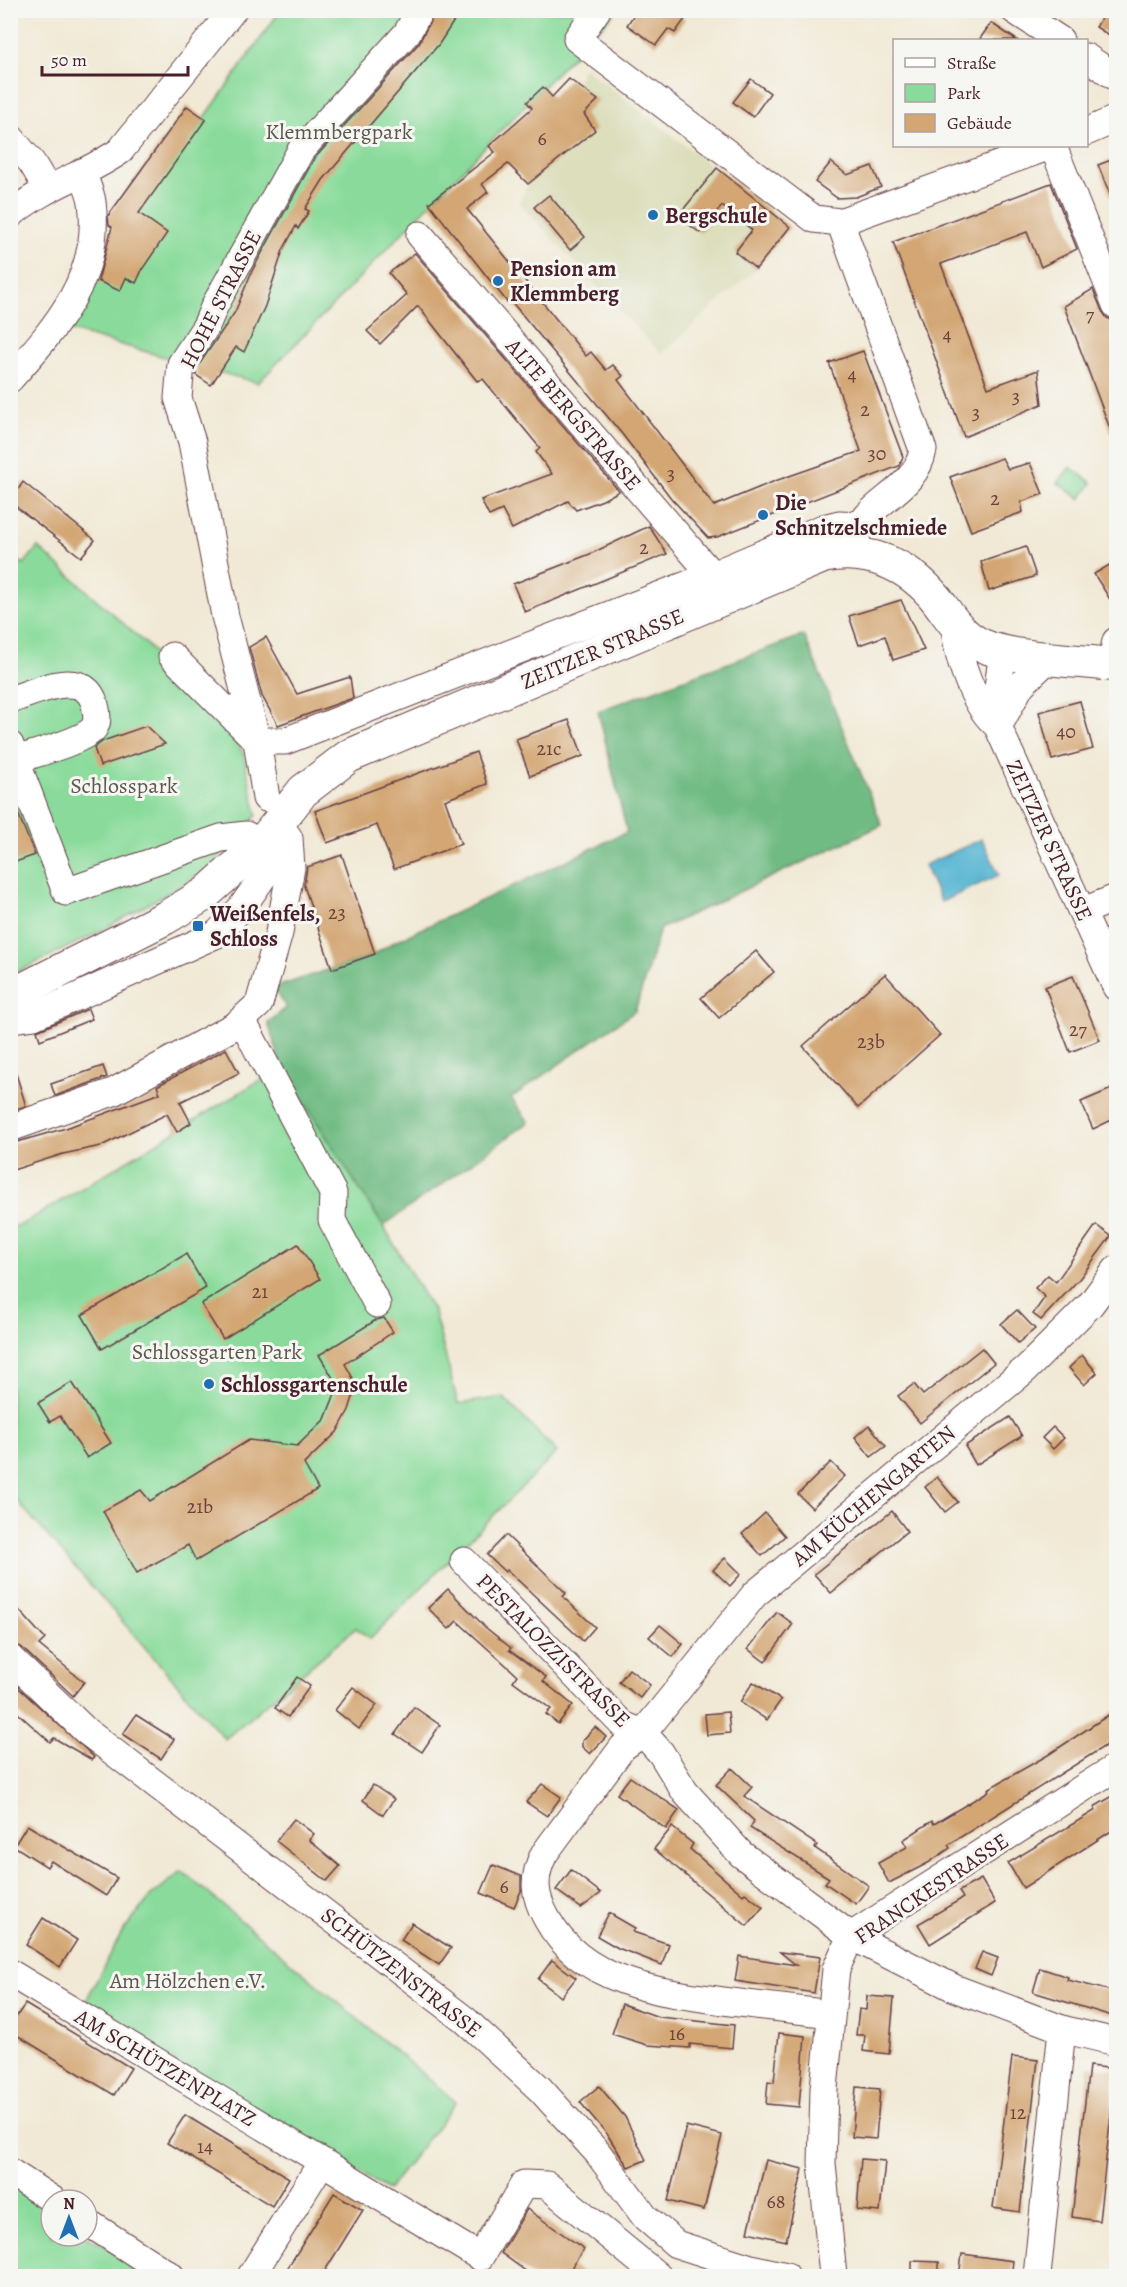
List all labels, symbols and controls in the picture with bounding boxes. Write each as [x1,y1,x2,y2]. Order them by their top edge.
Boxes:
scale bar [42,39,188,77]
legend [893,39,1088,147]
text: 50 m [51,48,87,72]
text: Straße [947,51,996,75]
text: Park [947,81,981,105]
text: Gebäude [947,111,1012,135]
park label: Klemmbergpark [265,117,413,147]
house number: 6 [537,125,547,152]
place label: Bergschule [665,201,767,231]
marker: Bergschule [646,208,660,222]
street label: HOHE STRASSE [173,225,269,374]
place label: Pension am Klemmberg [510,254,620,309]
marker: Pension am Klemmberg [491,274,505,288]
house number: 7 [1086,301,1095,328]
house number: 4 [942,321,952,348]
street label: ALTE BERGSTRASSE [498,331,648,497]
house number: 4 [847,361,857,388]
house number: 3 [1012,383,1020,410]
house number: 2 [860,396,870,423]
house number: 3 [972,399,980,426]
house number: 30 [868,440,886,467]
house number: 3 [667,460,675,487]
house number: 2 [990,485,1000,512]
place label: Die Schnitzelschmiede [775,488,947,543]
marker: Die Schnitzelschmiede [756,508,770,522]
house number: 2 [639,534,649,561]
street label: ZEITZER STRASSE [516,601,689,697]
house number: 40 [1056,718,1076,745]
house number: 21c [537,735,561,762]
street label: ZEITZER STRASSE [999,755,1100,926]
park label: Schlosspark [70,771,178,801]
place label: Weißenfels, Schloss [209,899,320,954]
house number: 23 [328,899,346,926]
marker: Weißenfels, Schloss [191,919,205,933]
house number: 27 [1069,1016,1088,1043]
house number: 23b [857,1028,885,1055]
house number: 21 [252,1278,268,1305]
park label: Schlossgarten Park [132,1337,302,1367]
place label: Schlossgartenschule [221,1370,408,1400]
marker: Schlossgartenschule [202,1377,216,1391]
street label: AM KÜCHENGARTEN [784,1418,962,1574]
house number: 21b [187,1493,213,1520]
street label: PESTALOZZISTRASSE [470,1567,637,1734]
street label: FRANCKESTRASSE [848,1826,1015,1952]
house number: 6 [499,1873,509,1900]
street label: SCHÜTZENSTRASSE [315,1900,488,2045]
park label: Am Hölzchen e.V. [109,1966,266,1996]
street label: AM SCHÜTZENPLATZ [68,2001,262,2134]
house number: 16 [669,2020,685,2047]
house number: 12 [1010,2099,1027,2126]
house number: 14 [197,2133,213,2160]
north arrow [39,2188,99,2248]
house number: 68 [767,2188,785,2215]
text: N [63,2193,75,2215]

